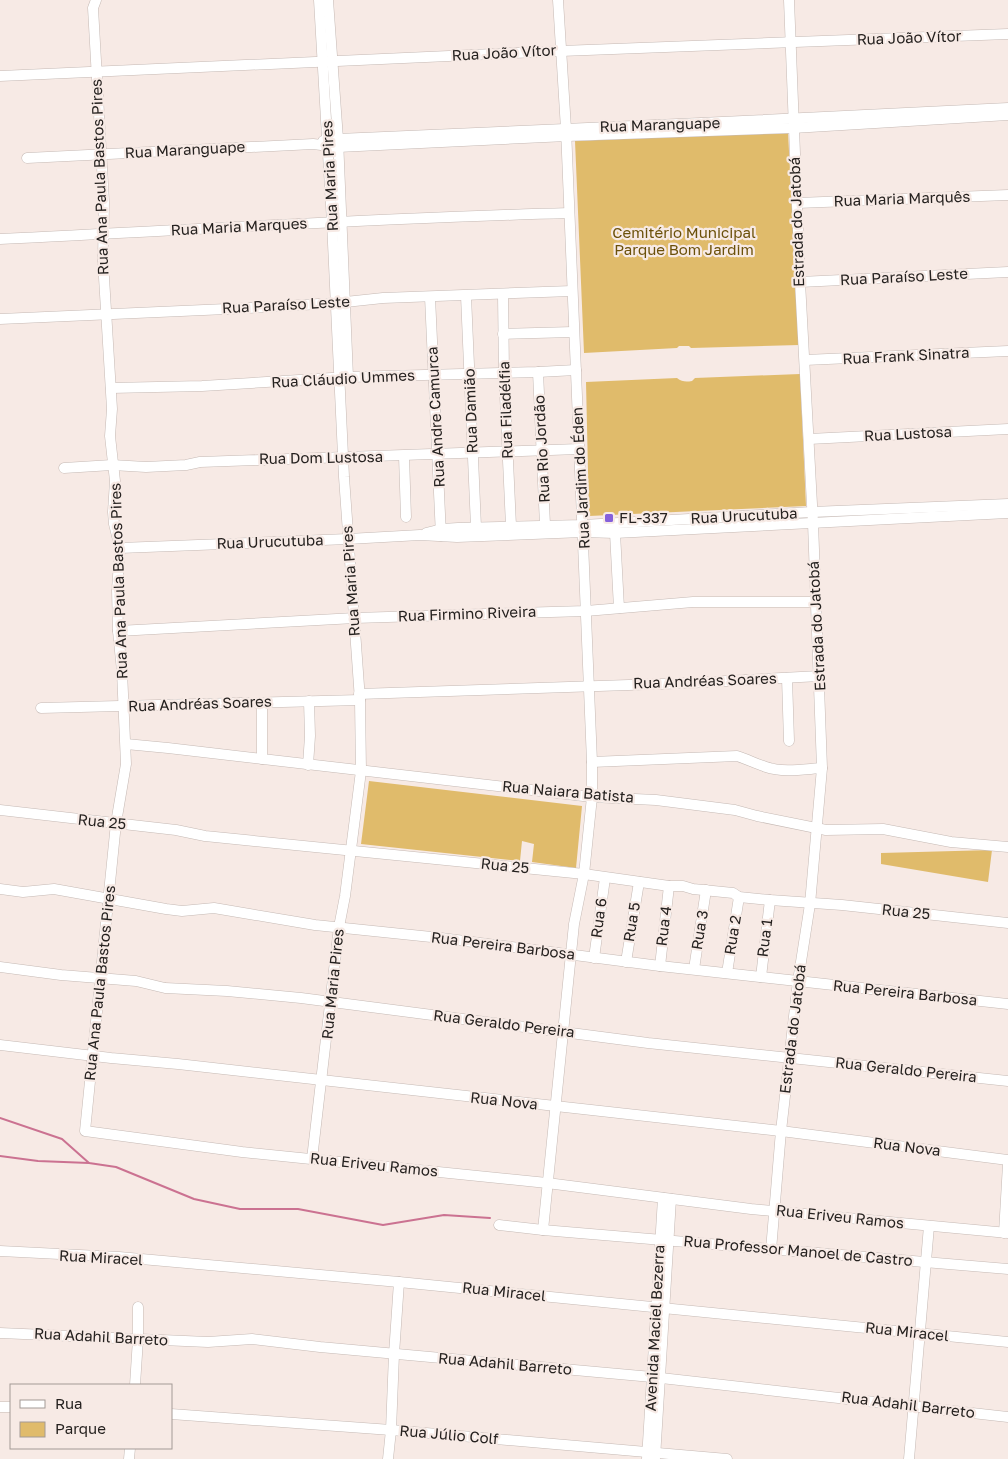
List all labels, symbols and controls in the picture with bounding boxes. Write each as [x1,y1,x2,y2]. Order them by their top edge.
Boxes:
street label: Rua João Vítor [856,26,962,48]
street label: Rua João Vítor [451,40,557,64]
street label: Rua Ana Paula Bastos Pires [87,79,111,275]
street label: Rua Maranguape [599,113,721,135]
street label: Rua Maria Pires [317,120,341,232]
street label: Rua Maranguape [124,137,246,161]
street label: Estrada do Jatobá [785,157,807,287]
street label: Rua Maria Marquês [833,187,971,209]
street label: Rua Maria Marques [170,213,308,239]
park label: Cemitério Municipal Parque Bom Jardim [612,223,756,258]
street label: Rua Paraíso Leste [840,264,969,288]
street label: Rua Paraíso Leste [222,292,351,316]
street label: Rua Frank Sinatra [842,343,970,367]
street label: Rua Andre Camurca [422,346,448,488]
street label: Rua Filadélfia [494,361,516,459]
street label: Rua Cláudio Ummes [271,365,415,391]
street label: Rua Damião [460,368,480,454]
street label: Rua Rio Jordão [529,395,553,503]
street label: Rua Jardim do Éden [567,407,593,549]
street label: Rua Lustosa [864,422,952,444]
street label: Rua Dom Lustosa [259,447,383,467]
street label: Rua Ana Paula Bastos Pires [106,483,130,679]
street label: Rua Urucutuba [690,503,798,527]
place label: FL-337 [619,508,668,526]
marker: FL-337 [603,512,615,524]
street label: Rua Maria Pires [337,525,363,637]
street label: Rua Urucutuba [216,530,324,552]
street label: Estrada do Jatobá [804,561,828,691]
street label: Rua Firmino Riveira [397,602,536,624]
street label: Rua Andréas Soares [633,668,777,692]
street label: Rua Andréas Soares [128,691,272,715]
street label: Rua Naiara Batista [501,776,635,806]
street label: Rua 25 [77,810,127,832]
street label: Rua 25 [480,854,530,876]
street label: Rua Ana Paula Bastos Pires [80,884,118,1081]
street label: Rua 6 [586,897,610,939]
street label: Rua 25 [881,900,931,922]
street label: Rua 5 [619,901,643,943]
street label: Rua 4 [652,905,674,947]
street label: Rua 3 [687,909,711,951]
street label: Rua 2 [720,914,744,956]
street label: Rua 1 [753,918,775,958]
street label: Rua Pereira Barbosa [430,927,576,963]
street label: Rua Maria Pires [317,928,347,1040]
street label: Estrada do Jatobá [775,963,809,1095]
street label: Rua Pereira Barbosa [832,975,978,1009]
street label: Rua Geraldo Pereira [432,1005,576,1041]
street label: Rua Geraldo Pereira [834,1053,978,1085]
street label: Rua Nova [469,1088,539,1112]
street label: Rua Nova [872,1133,942,1159]
street label: Rua Eriveu Ramos [309,1148,439,1180]
street label: Rua Eriveu Ramos [775,1200,905,1232]
street label: Rua Professor Manoel de Castro [683,1231,913,1269]
street label: Avenida Maciel Bezerra [641,1244,667,1412]
street label: Rua Miracel [59,1246,144,1268]
street label: Rua Miracel [461,1278,547,1304]
street label: Rua Miracel [864,1318,950,1344]
street label: Rua Adahil Barreto [33,1323,169,1349]
street label: Rua Adahil Barreto [437,1348,573,1378]
legend [10,1384,172,1449]
street label: Rua Adahil Barreto [840,1387,976,1421]
text: Rua [55,1394,82,1412]
text: Parque [55,1419,106,1437]
street label: Rua Júlio Colf [399,1421,500,1447]

